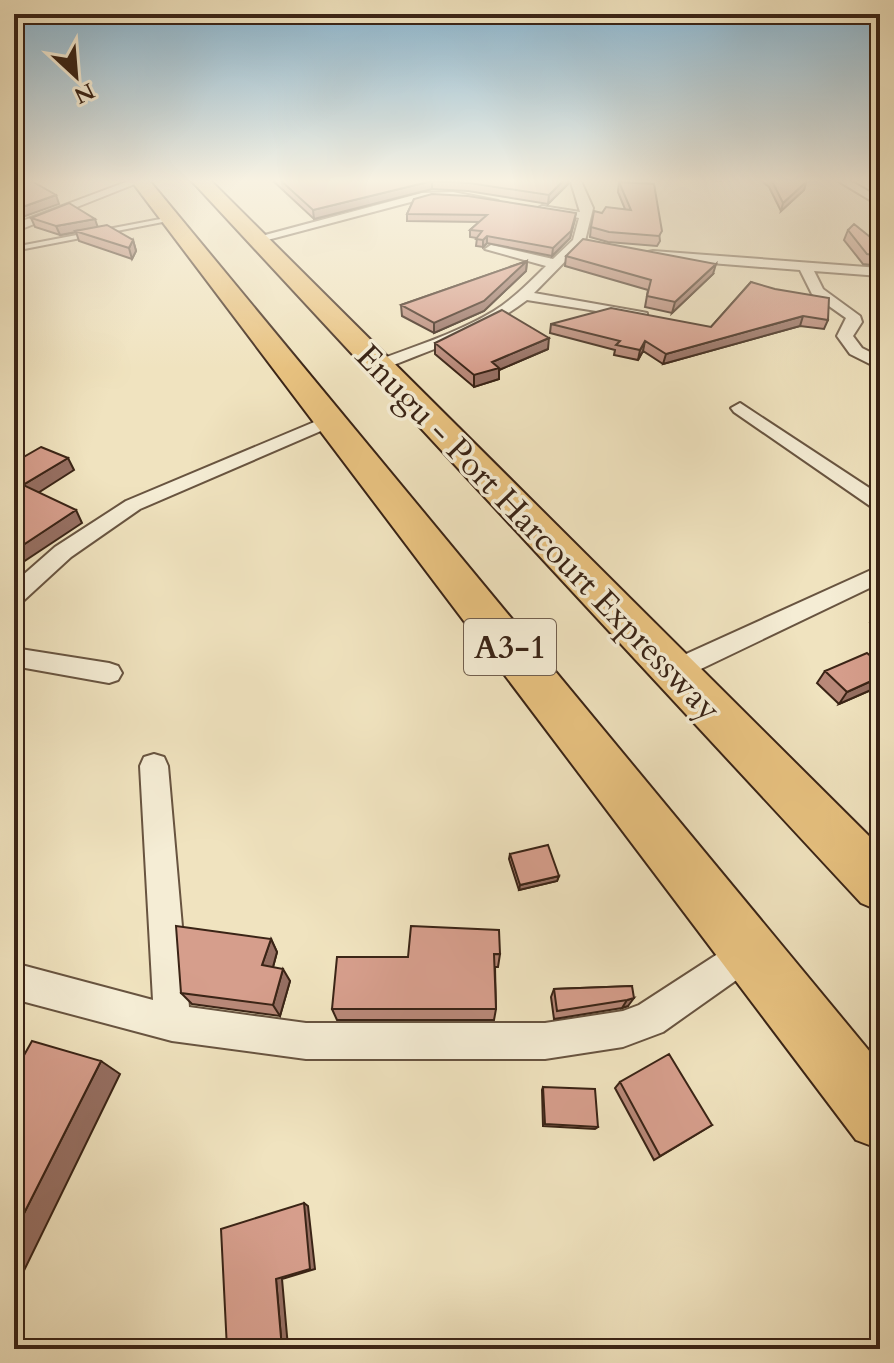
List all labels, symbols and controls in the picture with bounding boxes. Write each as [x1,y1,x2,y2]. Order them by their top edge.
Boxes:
north arrow [36,36,116,116]
text: N [69,75,99,111]
street label: Enugu - Port Harcourt Expressway [345,334,731,731]
road number: A3-1 [464,619,556,675]

